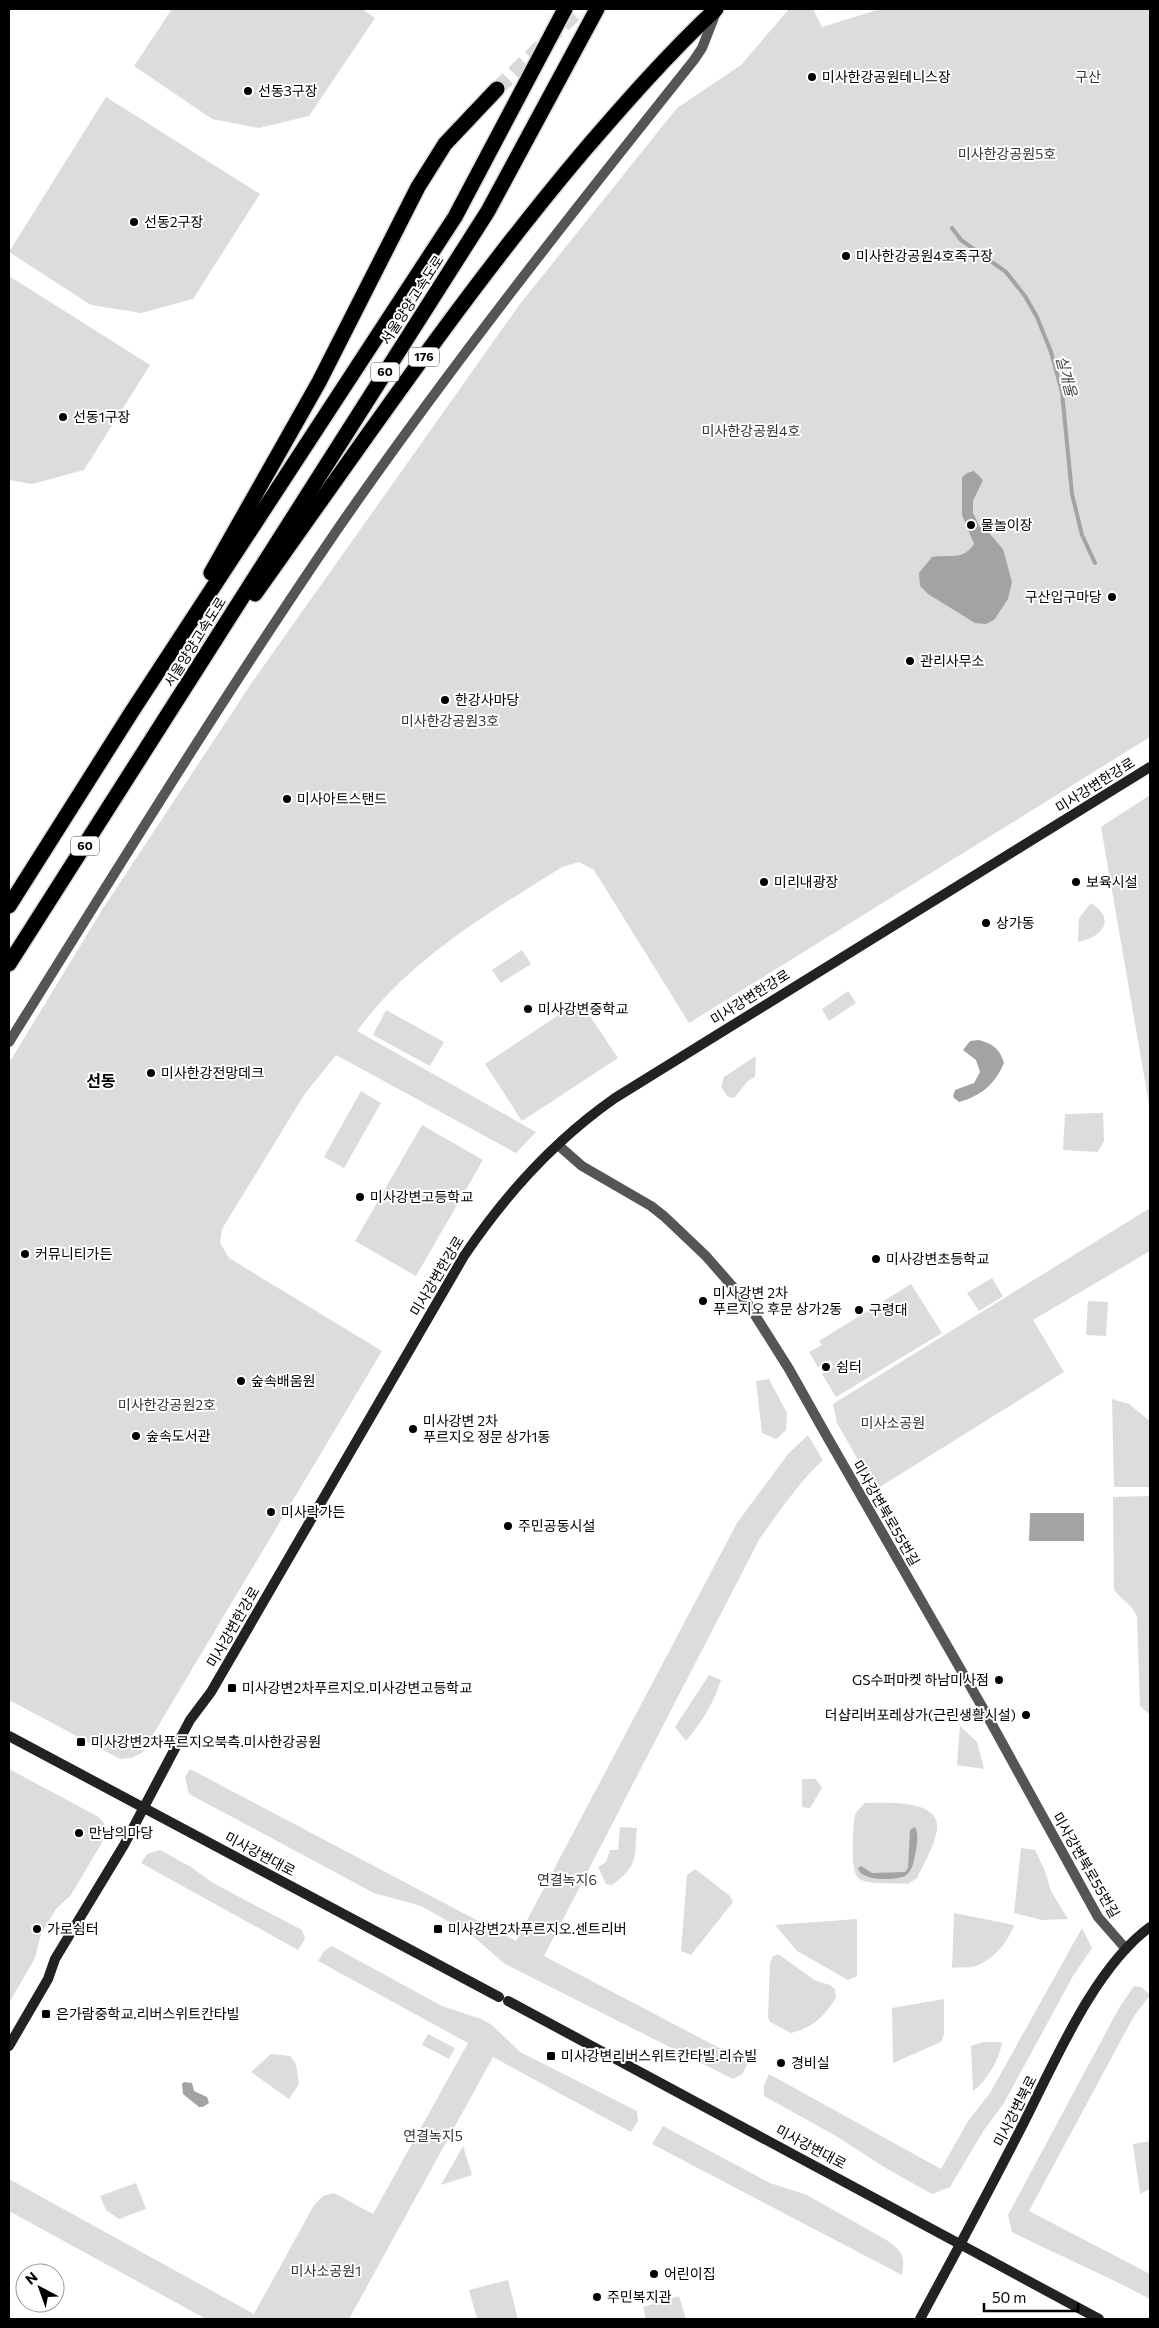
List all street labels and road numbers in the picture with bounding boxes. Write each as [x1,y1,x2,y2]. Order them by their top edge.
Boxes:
street label: 서울양양고속도로 [376,252,447,348]
road number: 176 [409,348,439,367]
road number: 60 [371,362,399,382]
street label: 서울양양고속도로 [160,593,229,690]
street label: 미사강변한강로 [1052,753,1138,816]
road number: 60 [71,836,99,856]
street label: 미사강변한강로 [707,965,793,1028]
street label: 미사강변한강로 [406,1233,467,1319]
street label: 미사강변북로55번길 [849,1457,924,1569]
street label: 미사강변한강로 [203,1583,263,1670]
street label: 미사강변북로55번길 [1049,1809,1124,1921]
street label: 미사강변대로 [222,1828,298,1879]
street label: 미사강변북로 [989,2072,1040,2149]
street label: 미사강변대로 [773,2121,849,2172]

